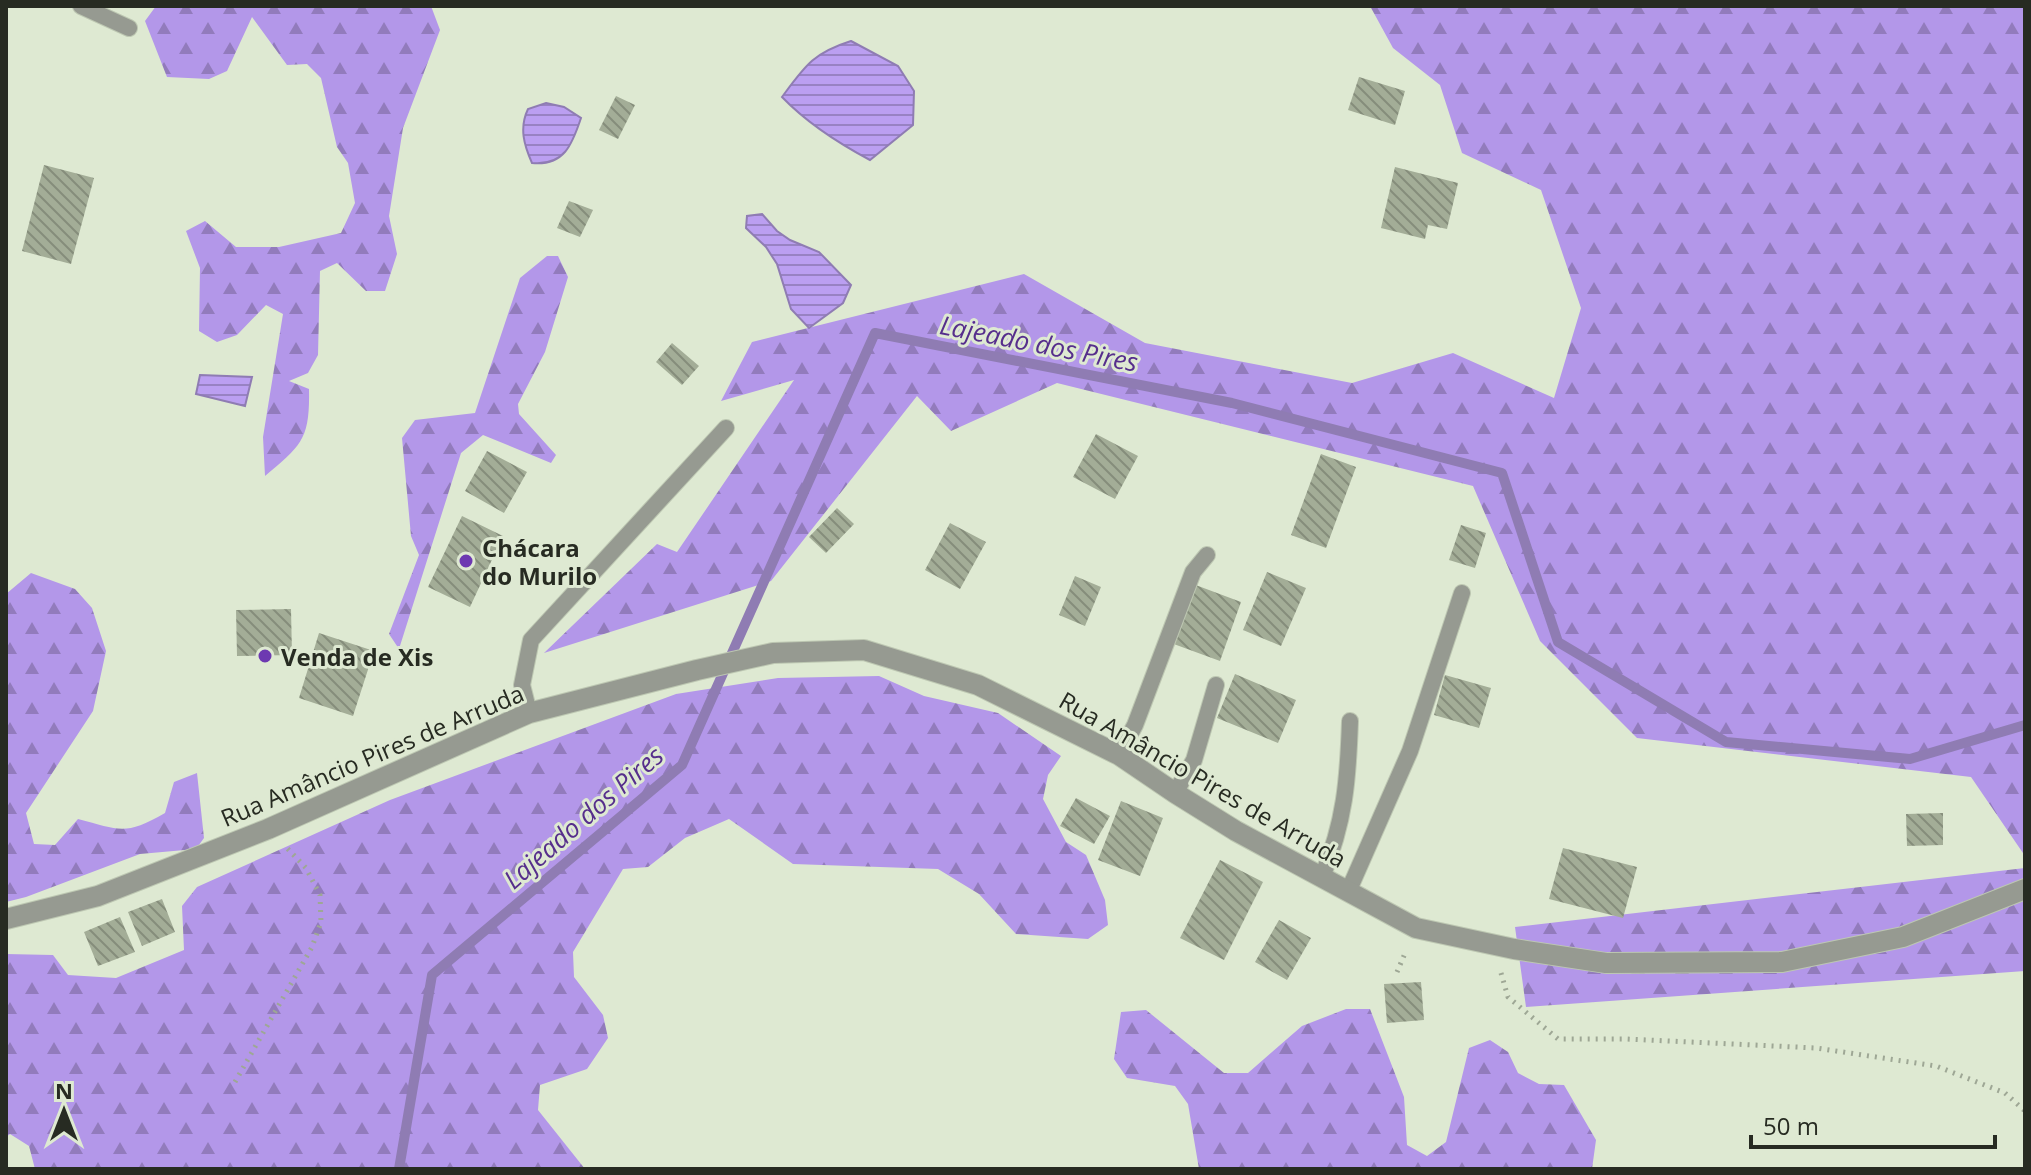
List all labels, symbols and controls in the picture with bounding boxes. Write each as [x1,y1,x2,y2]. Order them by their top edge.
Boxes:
water label: Lajeado dos Pires [937,306,1141,380]
place label: Chácara do Murilo [482,531,597,592]
marker: Chácara do Murilo [457,552,475,570]
place label: Venda de Xis [281,640,433,673]
marker: Venda de Xis [256,647,274,665]
street label: Rua Amâncio Pires de Arruda [215,676,529,834]
street label: Rua Amâncio Pires de Arruda [1054,683,1352,875]
water label: Lajeado dos Pires [495,737,671,897]
north arrow [24,1071,104,1151]
text: N [55,1075,73,1105]
scale bar [1751,1099,1995,1149]
text: 50 m [1763,1109,1819,1142]

